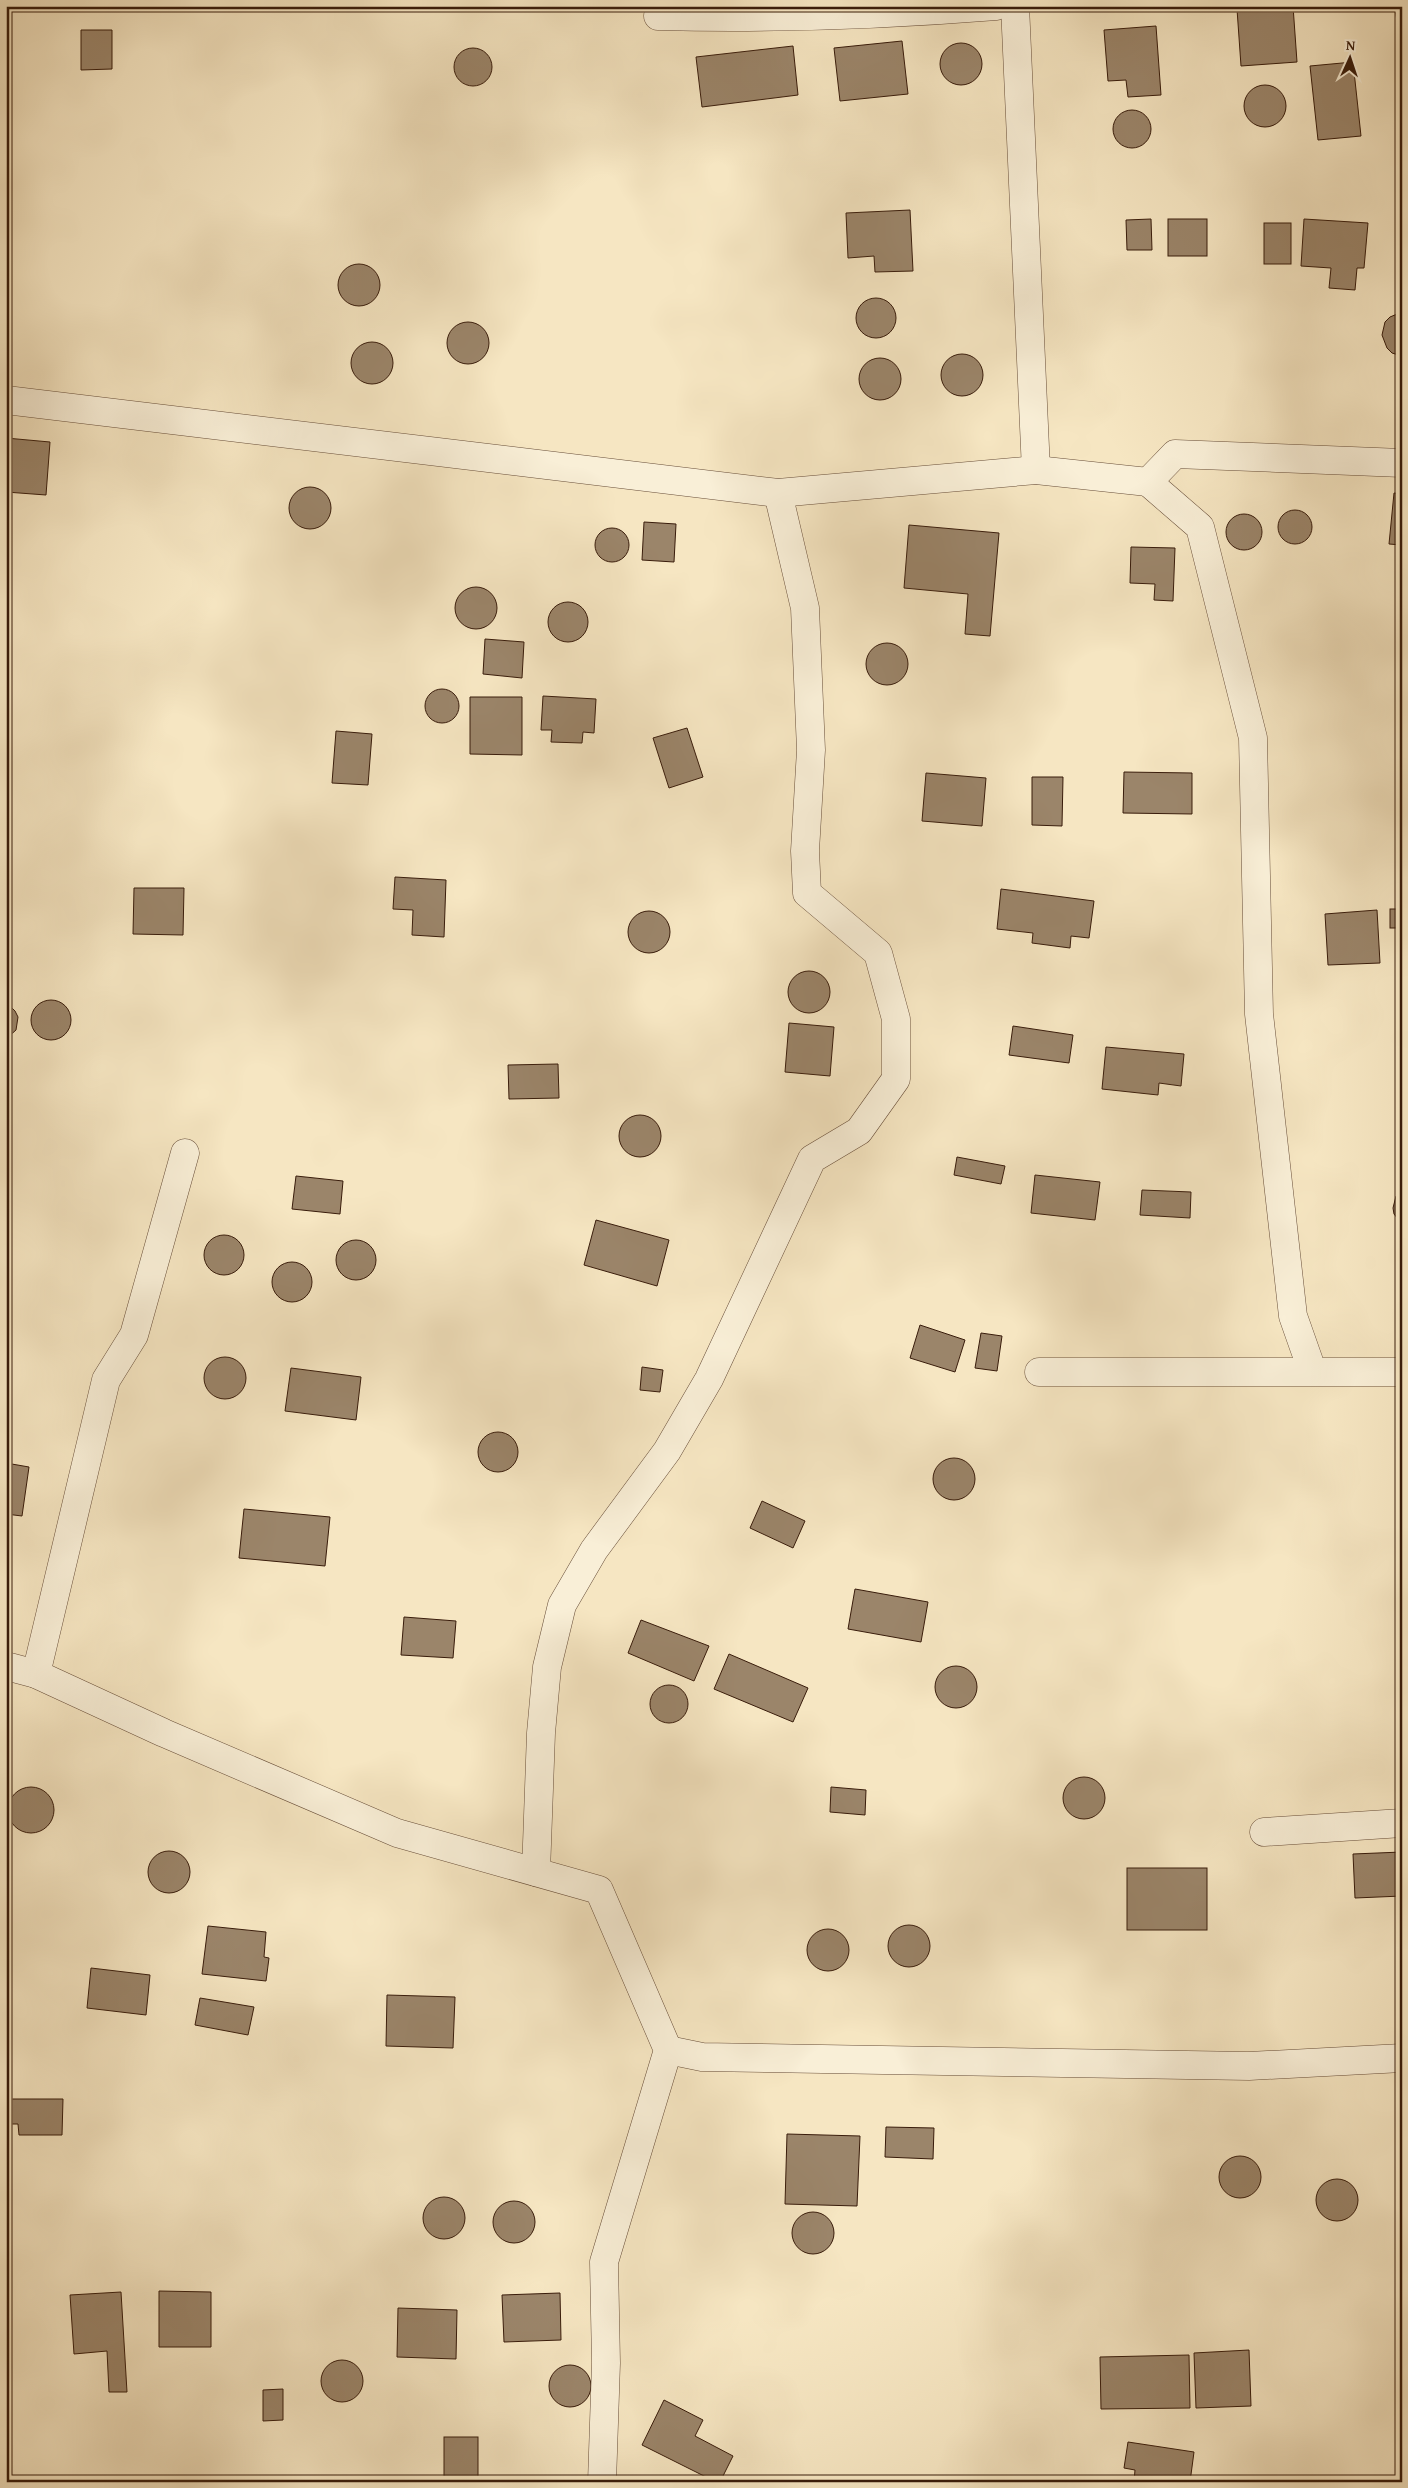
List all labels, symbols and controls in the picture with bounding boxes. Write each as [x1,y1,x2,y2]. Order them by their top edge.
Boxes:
north arrow [1326,32,1376,82]
text: N [1345,35,1357,55]

